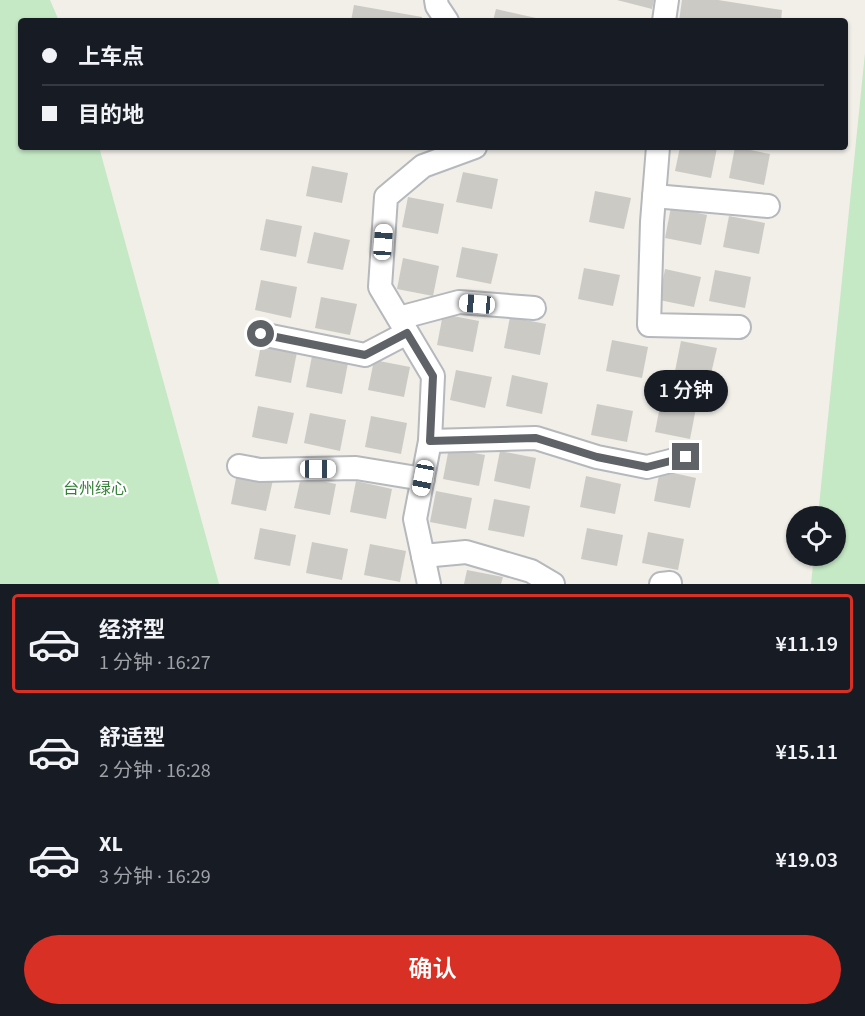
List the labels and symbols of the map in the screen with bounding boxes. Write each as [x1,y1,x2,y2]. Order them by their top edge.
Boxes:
car [373,223,393,261]
car [458,293,496,315]
route start [247,320,274,347]
callout: 1 分钟 [644,370,728,412]
route end [672,443,699,470]
car [411,459,435,497]
car [300,460,336,478]
park label: 台州绿心 [63,478,127,500]

